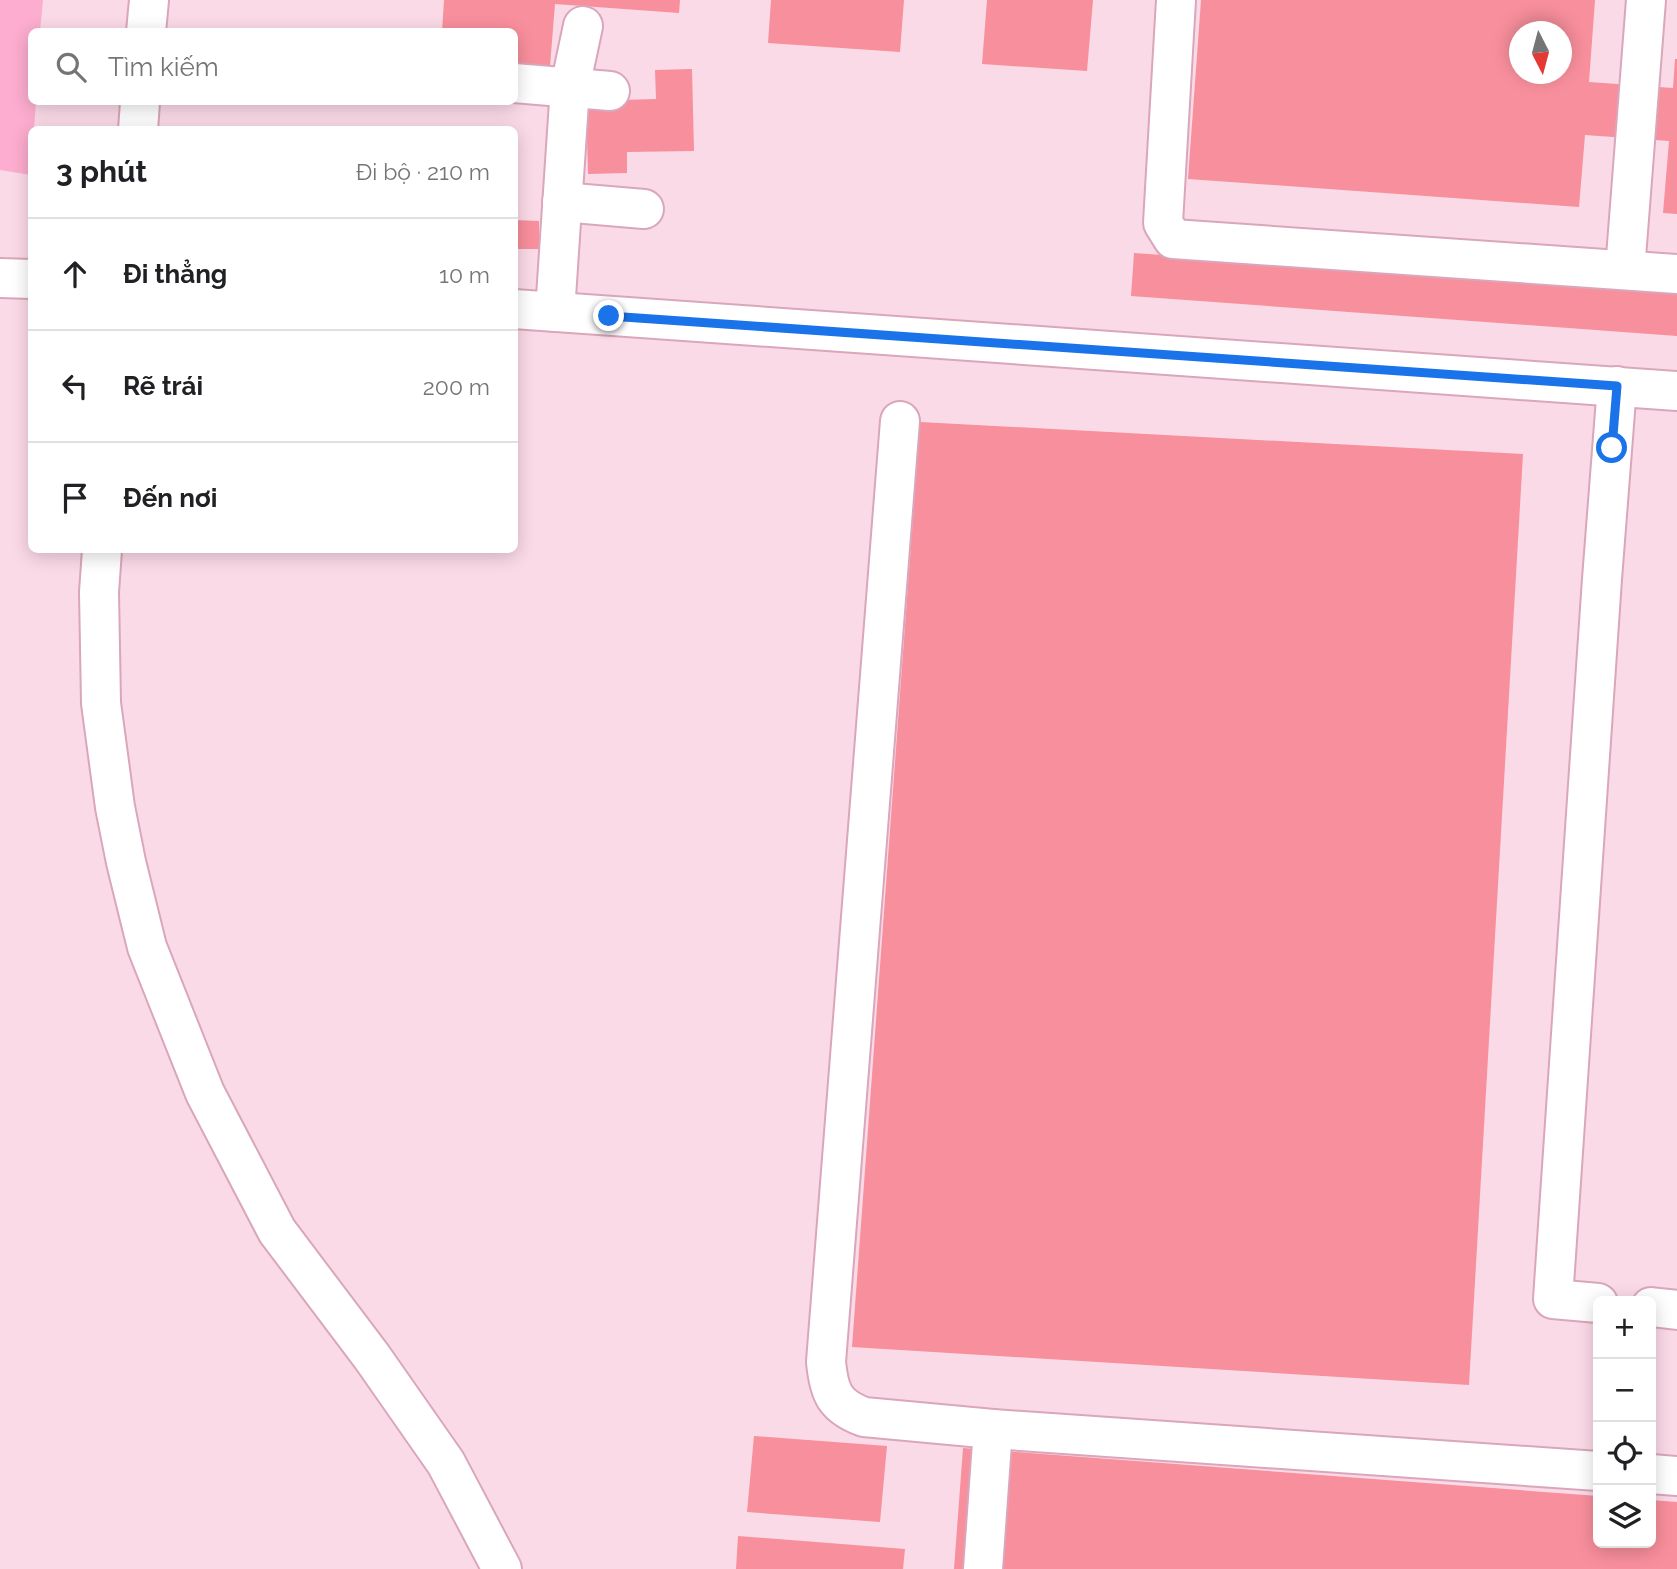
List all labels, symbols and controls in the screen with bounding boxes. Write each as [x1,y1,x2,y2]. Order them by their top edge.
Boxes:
north arrow [1509,21,1572,84]
search box [28,28,518,105]
icon: search [52,48,90,86]
text: Tìm kiếm [108,52,219,82]
text: 3 phút [56,154,147,189]
text: Đi bộ · 210 m [356,158,490,185]
icon: ahead [56,255,94,293]
text: Đi thẳng [123,259,227,289]
text: 10 m [439,261,490,288]
route end [593,300,624,331]
icon: left [56,367,94,405]
text: Rẽ trái [123,371,203,401]
text: 200 m [423,373,490,400]
route start [1596,432,1627,463]
icon: arrive [56,479,94,517]
text: Đến nơi [123,483,217,513]
map controls [1593,1296,1656,1548]
button: + [1593,1296,1656,1359]
button: − [1593,1359,1656,1422]
button: locate [1593,1422,1656,1485]
button: layers [1593,1485,1656,1548]

